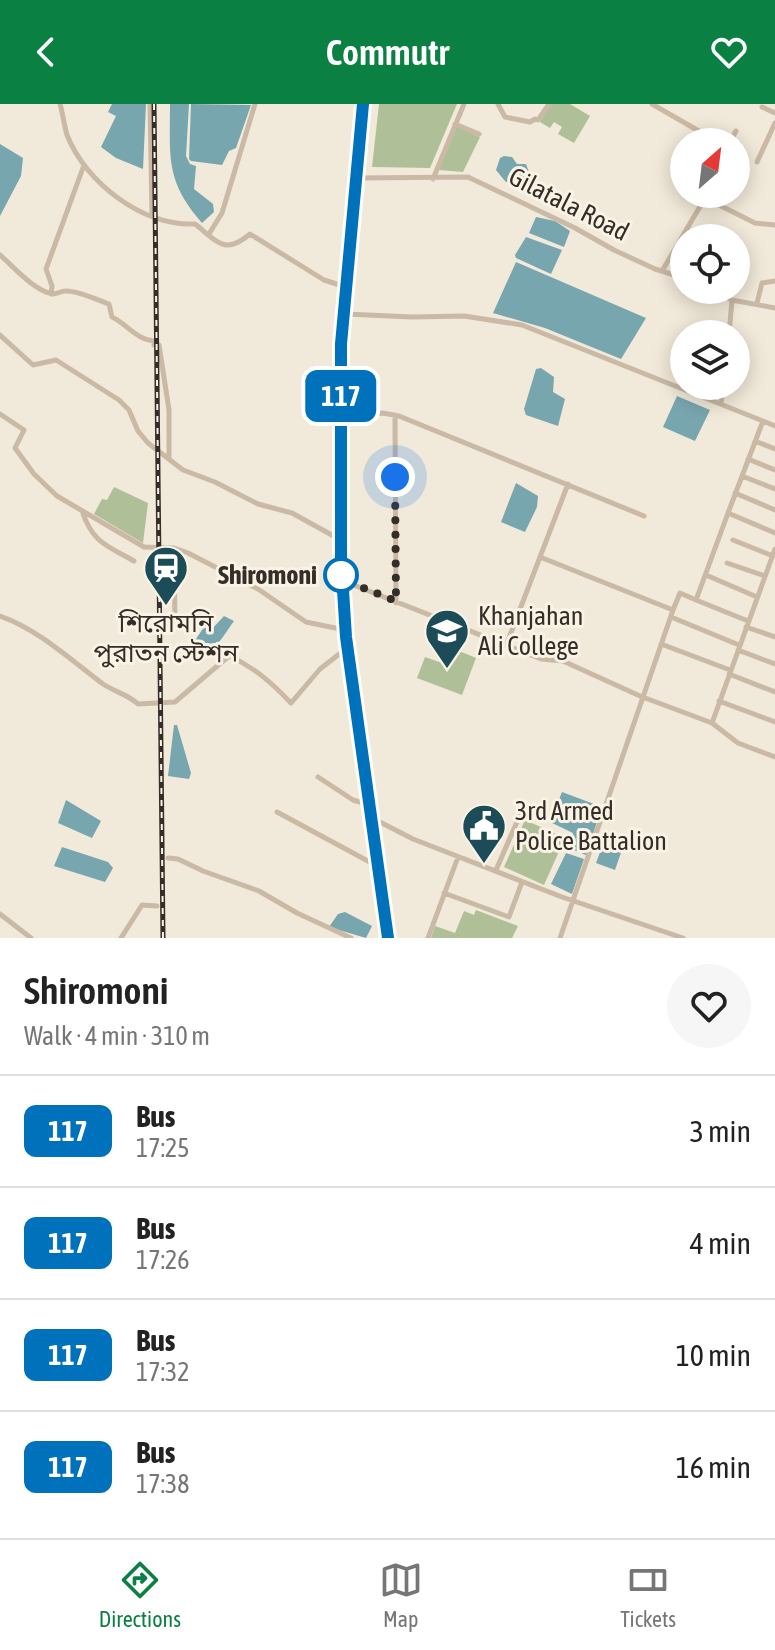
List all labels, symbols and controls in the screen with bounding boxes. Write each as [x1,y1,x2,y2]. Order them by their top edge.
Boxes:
icon: back [24,30,68,74]
icon: heart [707,30,751,74]
text: Commutr [326,31,449,73]
north arrow [670,128,750,208]
map controls [670,128,750,400]
street label: Gilatala Road [504,161,634,247]
button: locate [670,224,750,304]
button: layers [670,320,750,400]
line badge: 117 [295,370,387,422]
text: 117 [321,380,361,412]
your location [375,457,415,497]
station icon: শিরোমনি পুরাতন স্টেশন [142,544,190,607]
marker: Shiromoni [324,558,358,592]
place label: Shiromoni [218,560,317,590]
place label: Khanjahan Ali College [478,601,583,661]
school or university icon: Khanjahan Ali College [423,607,471,670]
place label: শিরোমনি পুরাতন স্টেশন [94,608,239,668]
place label: 3rd Armed Police Battalion [515,796,667,856]
public building icon: 3rd Armed Police Battalion [460,802,508,865]
button: heart [667,964,751,1048]
text: Shiromoni [24,969,169,1012]
text: Walk · 4 min · 310 m [24,1021,210,1051]
text: Bus [136,1099,175,1133]
text: 3 min [690,1114,751,1148]
text: 117 [48,1115,88,1147]
text: 17:25 [136,1133,190,1163]
text: Bus [136,1211,175,1245]
text: 4 min [690,1226,751,1260]
text: 117 [48,1227,88,1259]
text: 17:26 [136,1245,190,1275]
text: Bus [136,1323,175,1357]
text: 10 min [676,1338,751,1372]
text: 117 [48,1339,88,1371]
text: 17:32 [136,1357,190,1387]
text: Bus [136,1435,175,1469]
text: 16 min [676,1450,751,1484]
text: 117 [48,1451,88,1483]
text: 17:38 [136,1469,190,1499]
tab: Directions [99,1558,181,1632]
tab: Map [379,1558,423,1632]
tab: Tickets [620,1558,676,1632]

